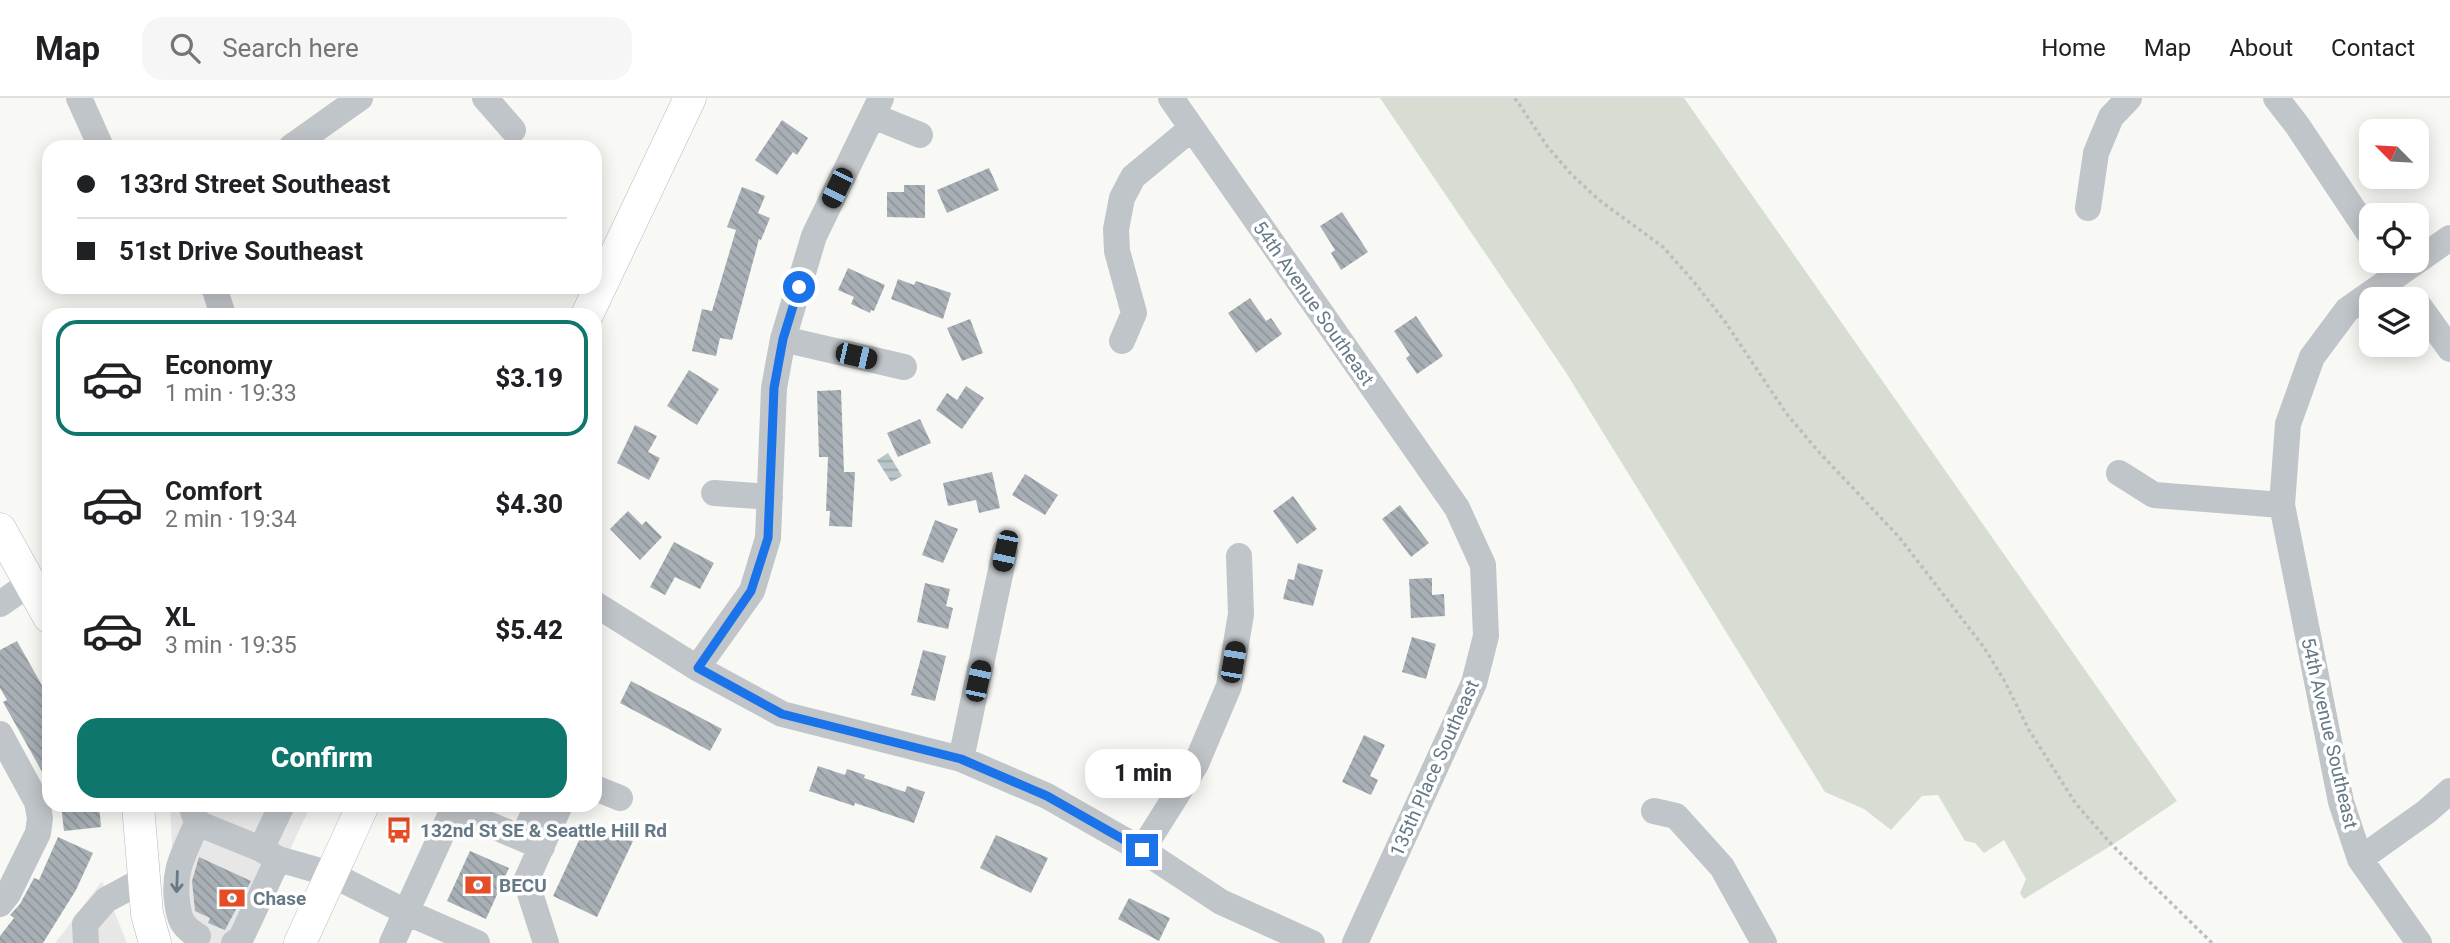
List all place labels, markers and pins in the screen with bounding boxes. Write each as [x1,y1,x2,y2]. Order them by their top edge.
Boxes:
bus stop icon: 132nd St SE & Seattle Hill Rd [384,815,414,845]
place label: 132nd St SE & Seattle Hill Rd [420,819,667,842]
bank icon: BECU [463,870,493,900]
place label: BECU [499,874,547,897]
bank icon: Chase [217,883,247,913]
place label: Chase [253,887,306,910]

